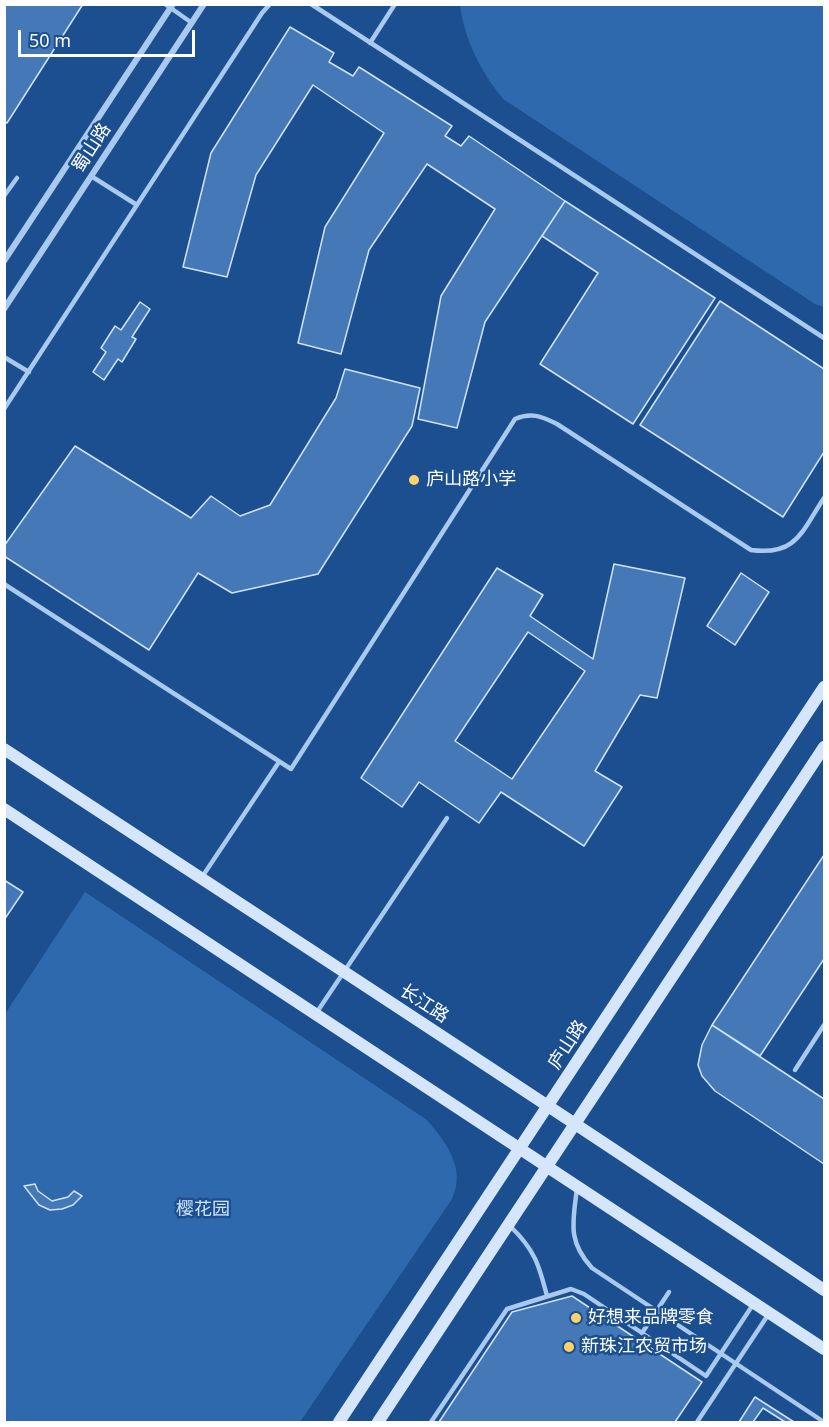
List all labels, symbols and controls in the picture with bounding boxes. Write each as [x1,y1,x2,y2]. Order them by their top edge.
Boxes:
scale bar [21,18,198,56]
text: 50 m [29,28,71,52]
street label: 蜀山路 [68,119,116,177]
place label: 庐山路小学 [426,469,516,491]
marker: 庐山路小学 [407,473,421,487]
street label: 长江路 [395,980,453,1028]
street label: 庐山路 [544,1016,592,1074]
park label: 樱花园 [176,1199,230,1221]
place label: 好想来品牌零食 [588,1307,714,1329]
marker: 好想来品牌零食 [569,1311,583,1325]
place label: 新珠江农贸市场 [581,1336,707,1358]
marker: 新珠江农贸市场 [562,1340,576,1354]

